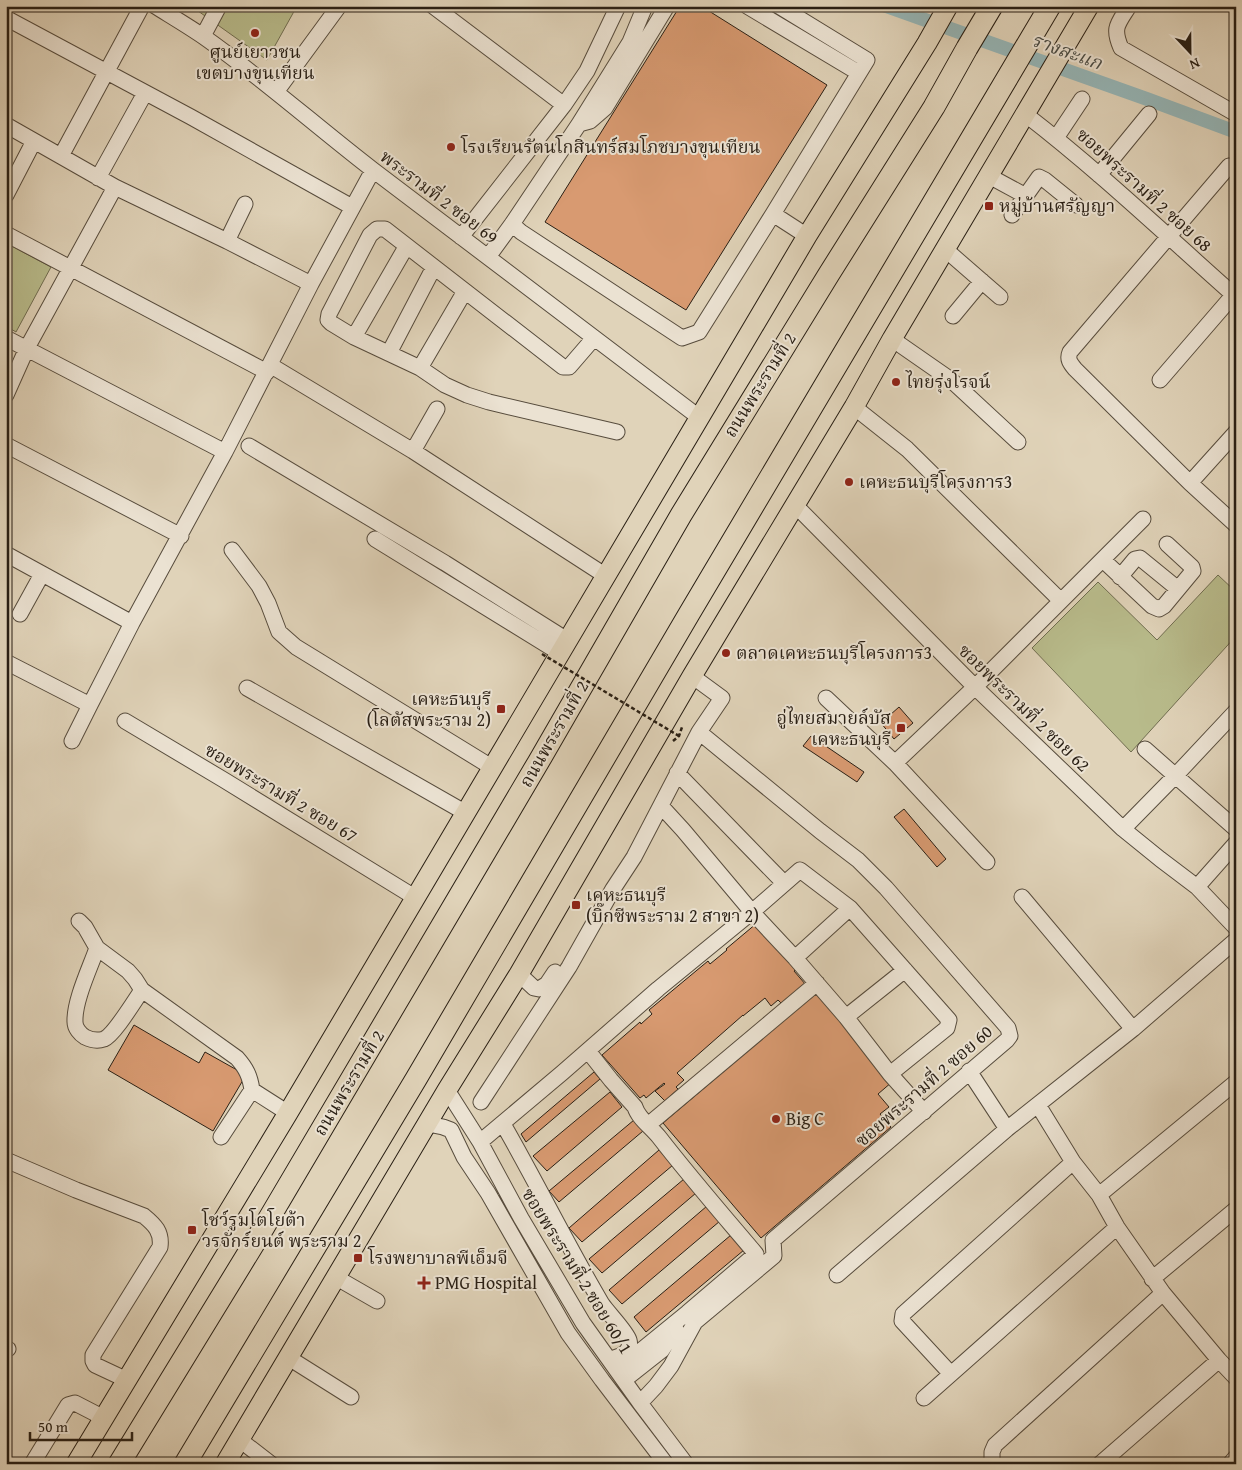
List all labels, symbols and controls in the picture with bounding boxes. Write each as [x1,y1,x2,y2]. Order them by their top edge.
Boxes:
water label: รางสะแก [1028,25,1107,77]
marker: ศูนย์เยาวชน เขตบางขุนเทียน [249,27,261,39]
north arrow [1164,28,1214,78]
place label: ศูนย์เยาวชน เขตบางขุนเทียน [195,38,315,86]
text: N [1186,53,1203,75]
street label: ซอยพระรามที่ 2 ซอย 68 [1071,121,1218,258]
place label: โรงเรียนรัตนโกสินทร์สมโภชบางขุนเทียน [460,133,761,160]
marker: โรงเรียนรัตนโกสินทร์สมโภชบางขุนเทียน [445,141,457,153]
street label: พระรามที่ 2 ซอย 69 [375,143,504,250]
place label: หมู่บ้านศรัญญา [999,192,1115,219]
marker: หมู่บ้านศรัญญา [983,200,995,212]
street label: ถนนพระรามที่ 2 [717,327,803,442]
place label: ไทยรุ่งโรจน์ [905,368,991,395]
marker: ไทยรุ่งโรจน์ [890,376,902,388]
place label: เคหะธนบุรีโครงการ3 [859,468,1012,495]
marker: เคหะธนบุรีโครงการ3 [843,476,855,488]
street label: ซอยพระรามที่ 2 ซอย 62 [952,637,1096,778]
place label: ตลาดเคหะธนบุรีโครงการ3 [736,639,932,666]
marker: ตลาดเคหะธนบุรีโครงการ3 [720,647,732,659]
street label: ถนนพระรามที่ 2 [512,675,595,792]
place label: เคหะธนบุรี (โลตัสพระราม 2) [367,685,491,733]
marker: เคหะธนบุรี (โลตัสพระราม 2) [495,703,507,715]
place label: อู่ไทยสมายล์บัส เคหะธนบุรี [776,704,891,752]
marker: อู่ไทยสมายล์บัส เคหะธนบุรี [895,722,907,734]
street label: ซอยพระรามที่ 2 ซอย 67 [200,736,363,849]
place label: เคหะธนบุรี (บิ๊กซีพระราม 2 สาขา 2) [586,881,759,929]
marker: เคหะธนบุรี (บิ๊กซีพระราม 2 สาขา 2) [570,899,582,911]
street label: ซอยพระรามที่ 2 ซอย 60 [849,1018,998,1153]
street label: ถนนพระรามที่ 2 [306,1025,391,1141]
place label: Big C [786,1105,824,1132]
marker: Big C [770,1113,782,1125]
street label: ซอยพระรามที่ 2 ซอย 60/1 [515,1183,640,1359]
place label: โชว์รูมโตโยต้า วรจักร์ยนต์ พระราม 2 [201,1206,361,1254]
marker: โชว์รูมโตโยต้า วรจักร์ยนต์ พระราม 2 [186,1224,198,1236]
place label: โรงพยาบาลพีเอ็มจี [367,1244,508,1271]
marker: โรงพยาบาลพีเอ็มจี [352,1252,364,1264]
place label: PMG Hospital [435,1269,537,1296]
marker: PMG Hospital [417,1276,431,1290]
scale bar [30,1410,132,1442]
text: 50 m [38,1416,69,1437]

